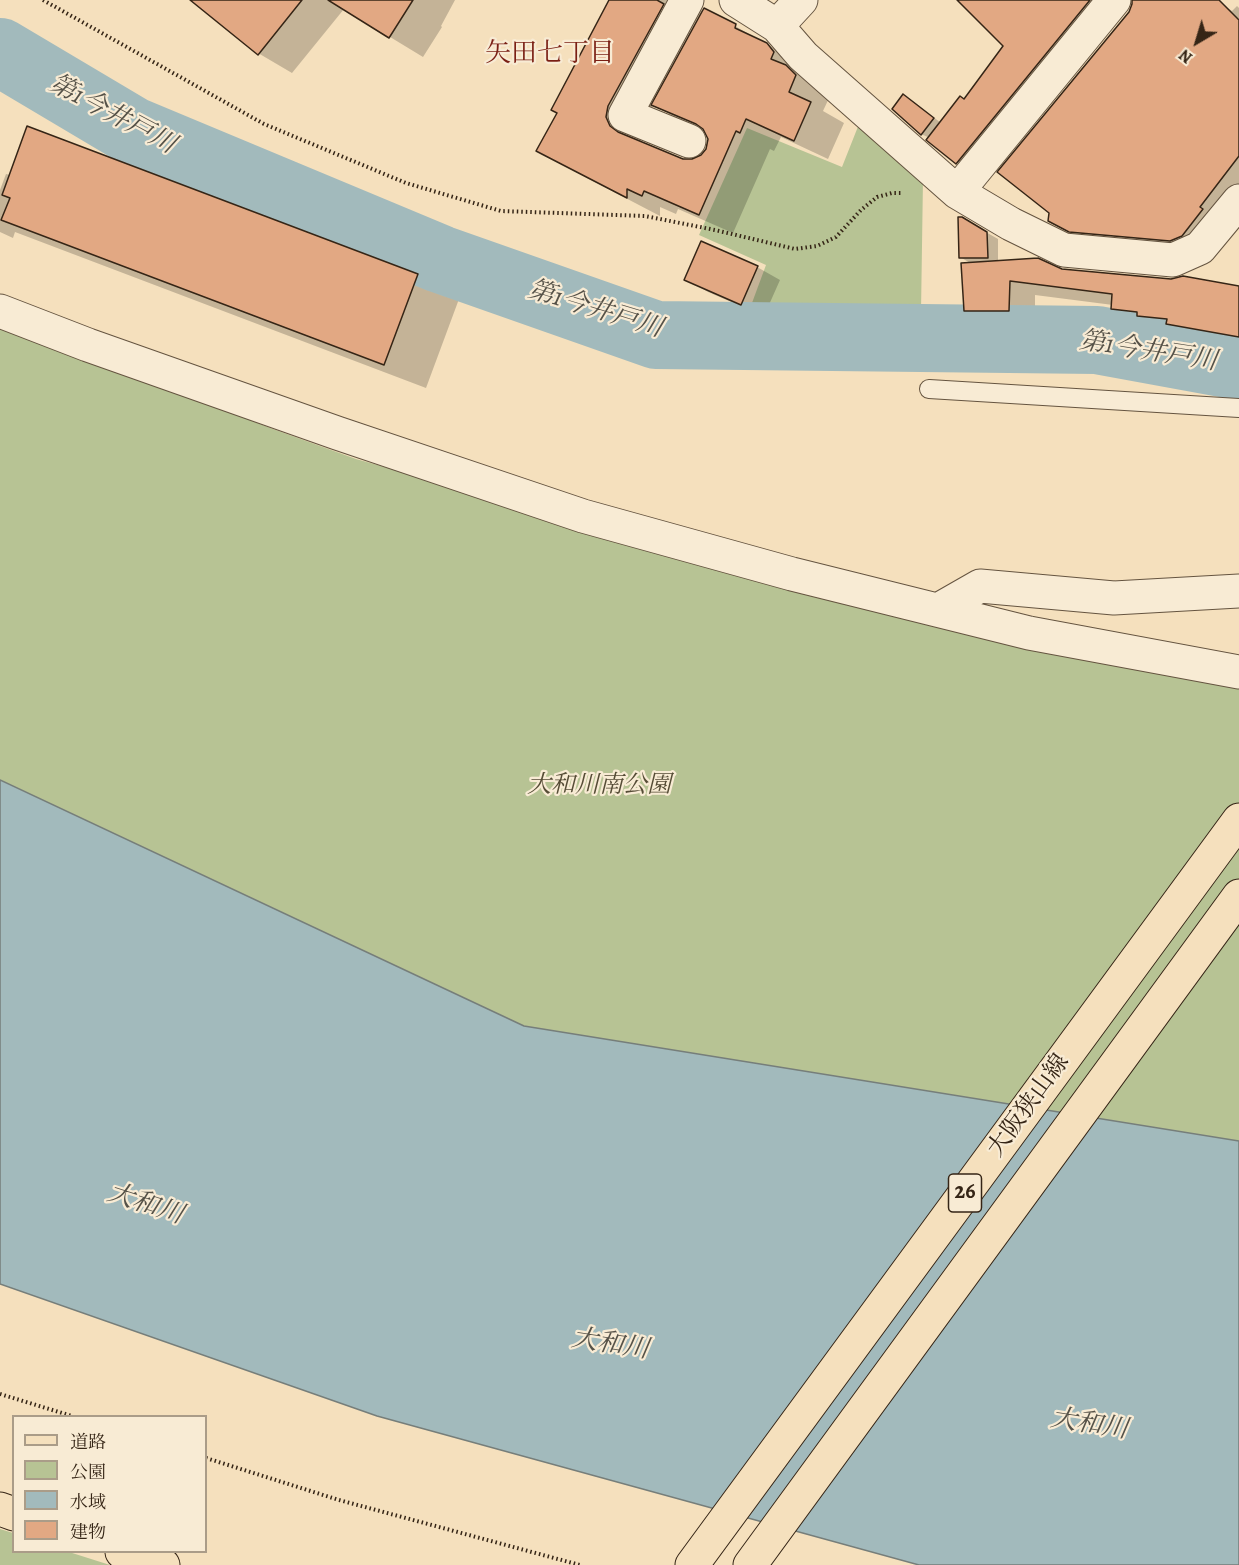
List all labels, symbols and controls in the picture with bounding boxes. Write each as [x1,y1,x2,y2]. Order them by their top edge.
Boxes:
north arrow [1167,12,1227,72]
district label: 矢田七丁目 [485,39,615,71]
text: N [1175,44,1197,68]
water label: 第1今井戸川 [43,69,181,161]
water label: 第1今井戸川 [524,275,666,345]
water label: 第1今井戸川 [1077,326,1219,378]
park label: 大和川南公園 [527,772,671,800]
street label: 大阪狭山線 [982,1049,1076,1163]
road number: 26 [948,1174,982,1212]
water label: 大和川 [103,1178,187,1232]
water label: 大和川 [569,1323,651,1367]
water label: 大和川 [1048,1403,1130,1447]
legend [12,1415,207,1553]
text: 道路 [70,1430,106,1454]
text: 公園 [70,1460,106,1484]
text: 水域 [70,1490,106,1514]
text: 建物 [70,1520,106,1544]

